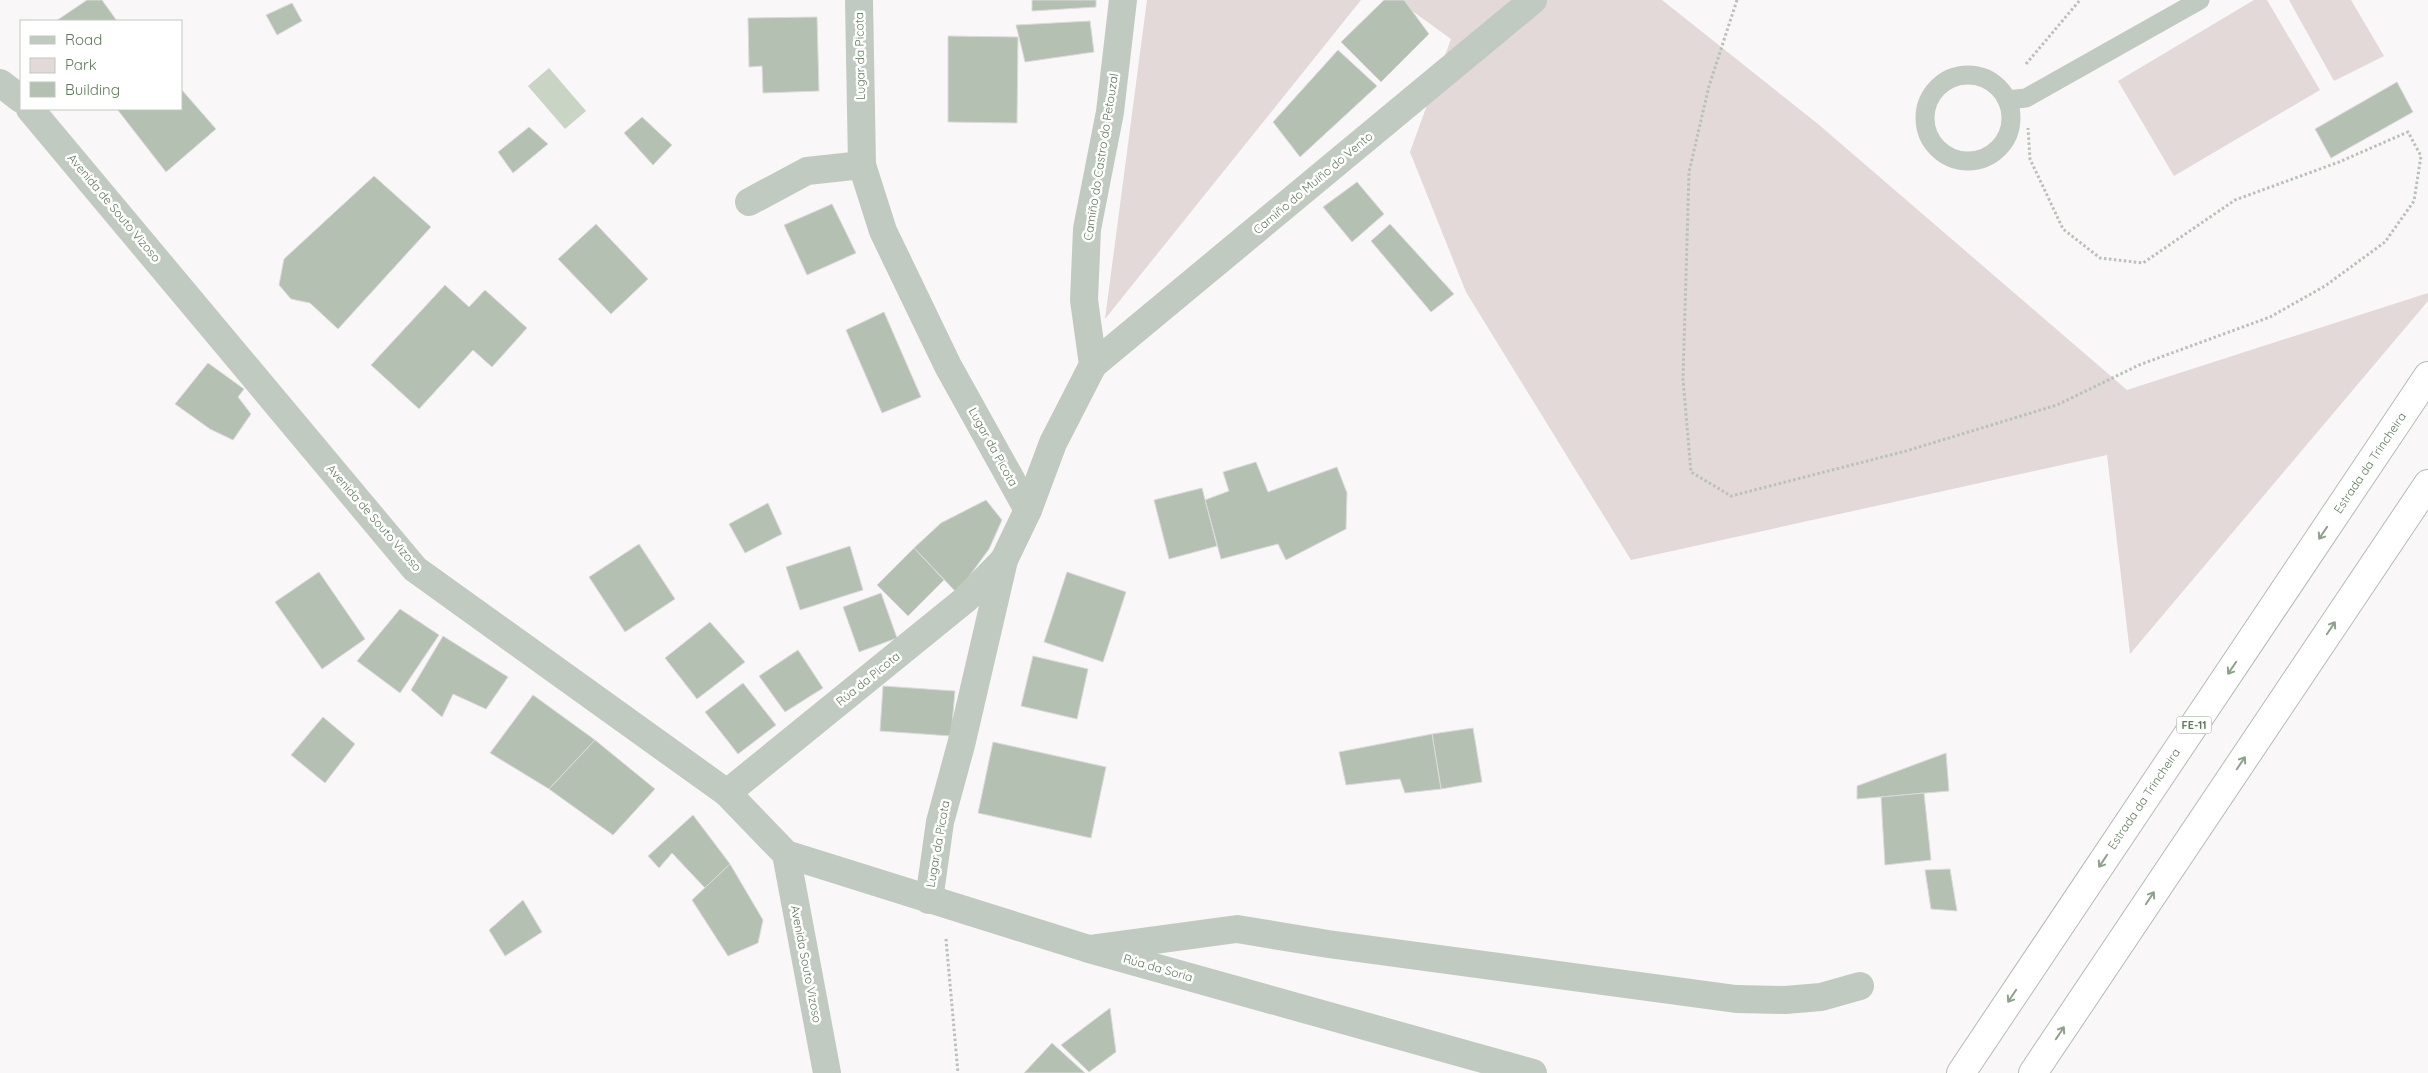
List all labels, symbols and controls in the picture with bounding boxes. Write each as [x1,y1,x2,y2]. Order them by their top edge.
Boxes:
street label: Lugar da Picota [851,12,868,100]
legend [20,20,182,110]
text: Road [65,30,102,49]
text: Park [65,55,97,74]
street label: Camiño do Castro do Petouzal [1080,72,1121,242]
text: Building [65,80,120,99]
street label: Camiño do Muíño do Vento [1250,128,1375,237]
street label: Avenida de Souto Vizoso [65,150,164,265]
street label: Lugar da Picota [966,405,1021,489]
street label: Estrada da Trincheira [2330,409,2409,516]
street label: Avenida de Souto Vizoso [324,461,425,574]
one-way arrow [2318,526,2328,540]
one-way arrow [2327,621,2337,635]
street label: Rúa da Picota [833,648,903,709]
one-way arrow [2227,661,2237,675]
road number: FE-11 [2176,716,2212,734]
street label: Estrada da Trincheira [2104,745,2183,852]
one-way arrow [2236,756,2246,770]
street label: Lugar da Picota [922,799,953,889]
one-way arrow [2098,854,2108,868]
one-way arrow [2146,891,2156,905]
street label: Avenida Souto Vizoso [788,904,825,1024]
street label: Rúa da Soria [1122,950,1195,985]
one-way arrow [2007,989,2017,1003]
one-way arrow [2055,1026,2065,1040]

